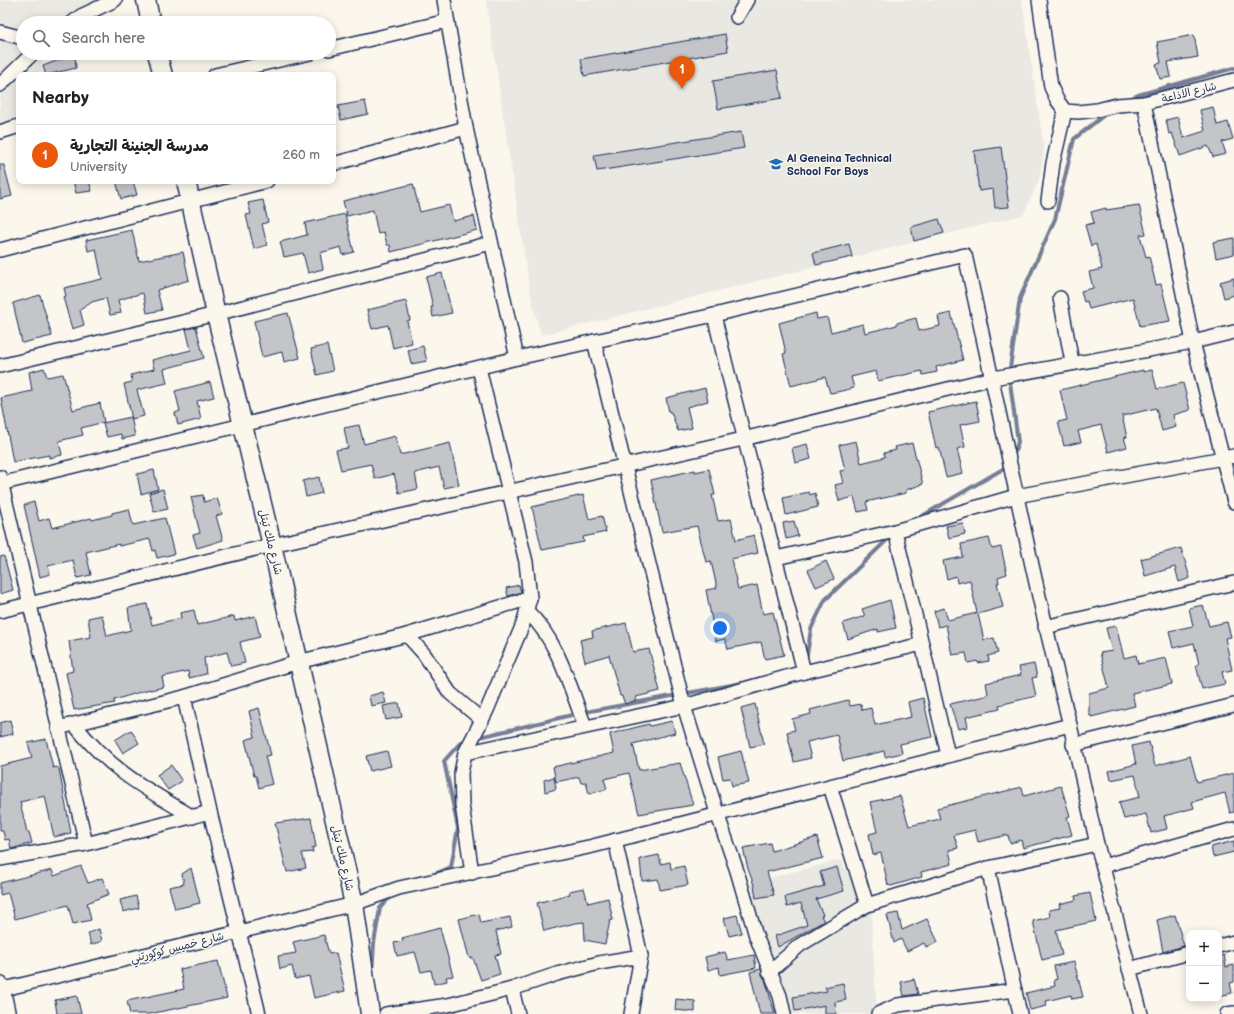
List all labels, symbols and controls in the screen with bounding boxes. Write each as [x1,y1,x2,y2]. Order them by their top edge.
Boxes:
search box [16,16,336,60]
icon: search [30,27,52,49]
text: Search here [62,29,145,48]
pin: 1 [669,56,695,89]
street label: شارع الاذاعة [1160,79,1218,107]
text: Nearby [32,88,89,108]
text: مدرسة الجنينة التجارية [70,137,209,156]
text: 1 [42,147,48,163]
text: 260 m [282,147,320,163]
place label: Al Geneina Technical School For Boys [786,152,892,178]
school or university icon: Al Geneina Technical School For Boys [768,156,784,172]
text: University [70,159,127,175]
street label: شارع ملك تيتل [254,508,285,577]
your location [710,618,730,638]
street label: شارع ملك تيتل [327,824,356,893]
street label: شارع خميس كوكورتني [129,930,226,969]
map controls [1186,930,1222,1002]
button: + [1186,930,1222,966]
button: − [1186,966,1222,1002]

